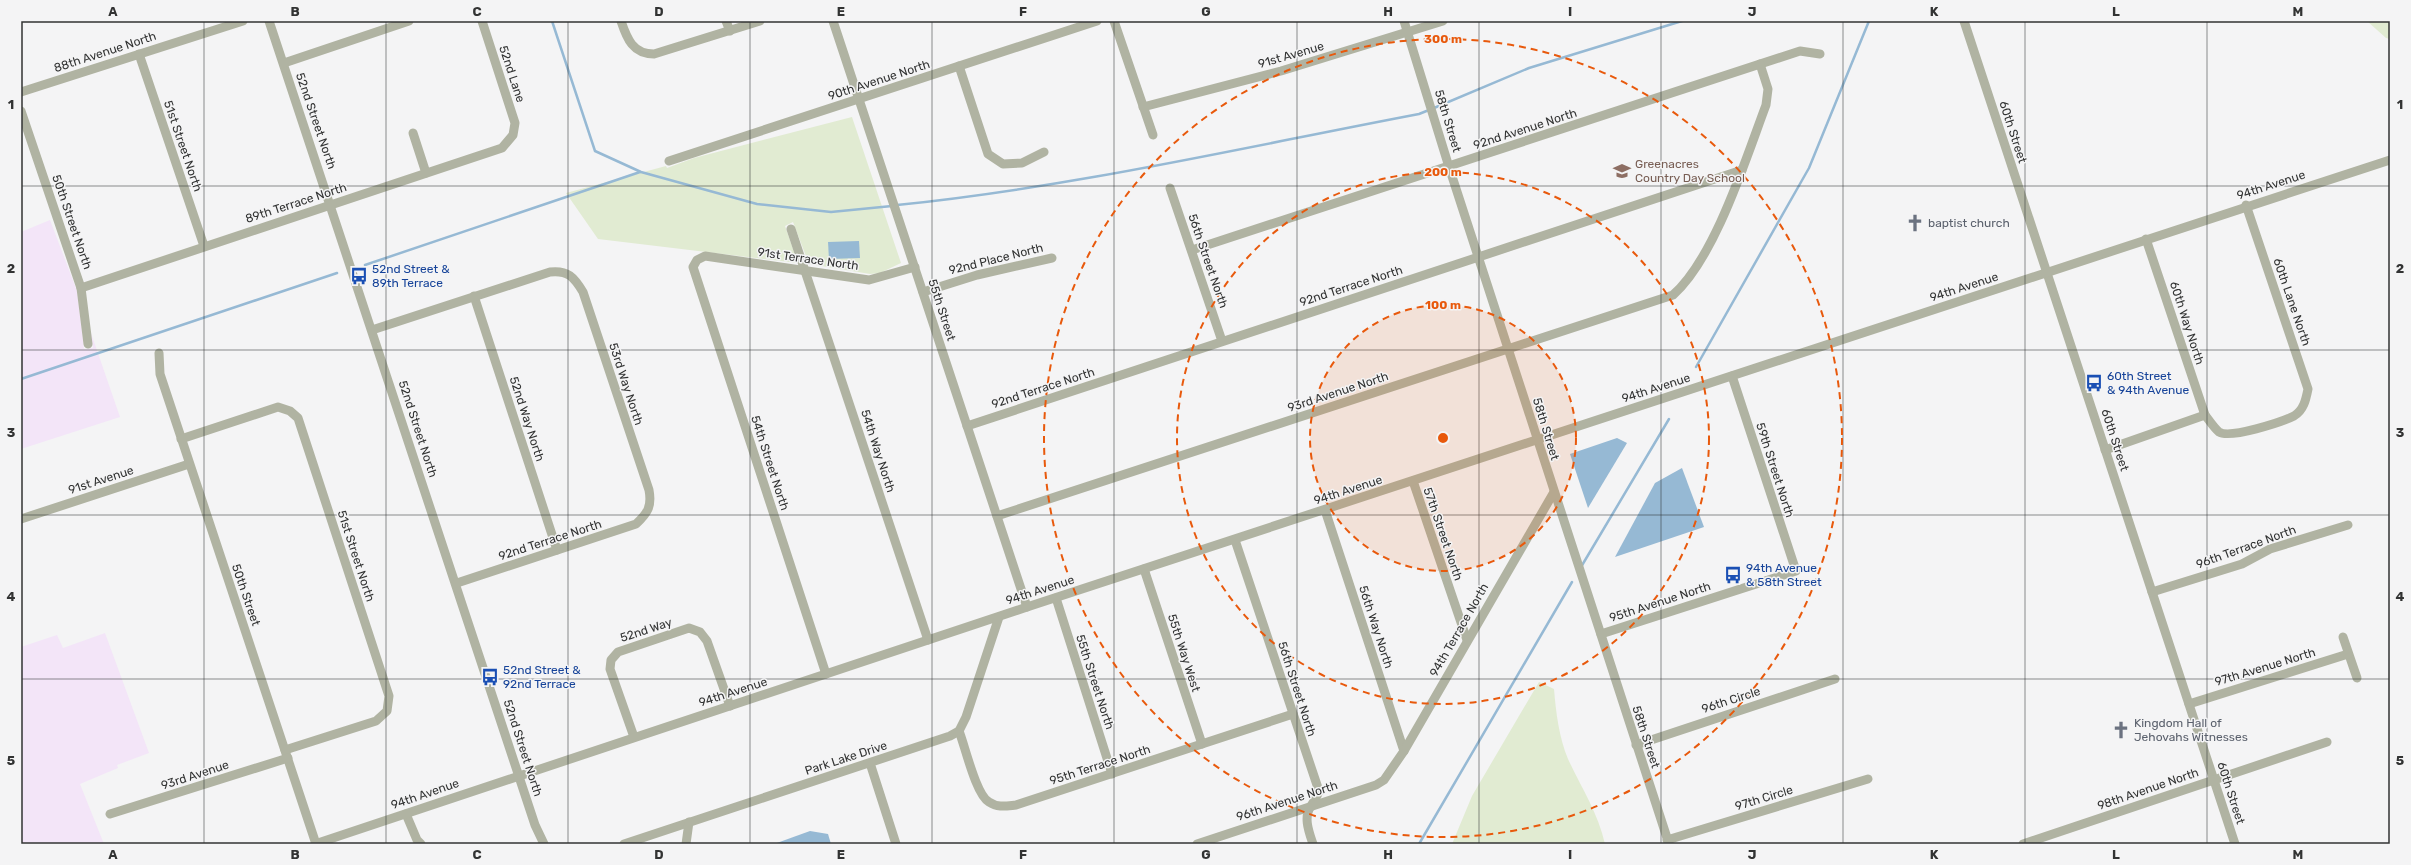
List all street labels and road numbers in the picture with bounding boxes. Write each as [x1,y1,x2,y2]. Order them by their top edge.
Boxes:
street label: 88th Avenue North [52,29,158,75]
street label: 91st Avenue [1257,39,1326,71]
street label: 52nd Lane [496,44,528,104]
street label: 90th Avenue North [826,57,932,103]
street label: 52nd Street North [293,71,339,171]
street label: 58th Street [1432,88,1464,154]
street label: 51st Street North [161,99,205,193]
street label: 60th Street [1996,99,2030,165]
street label: 92nd Avenue North [1472,106,1578,152]
street label: 94th Avenue [2235,167,2307,203]
street label: 50th Street North [49,173,95,271]
street label: 89th Terrace North [244,180,348,226]
street label: 56th Street North [1185,212,1231,310]
street label: 92nd Place North [947,240,1045,278]
street label: 91st Terrace North [757,245,859,273]
street label: 60th Lane North [2270,256,2314,348]
street label: 92nd Terrace North [1298,263,1404,309]
street label: 94th Avenue [1928,269,2000,305]
street label: 55th Street [925,277,959,343]
street label: 60th Way North [2167,280,2207,366]
street label: 53rd Way North [606,341,646,427]
street label: 92nd Terrace North [990,365,1096,411]
street label: 93rd Avenue North [1286,369,1390,415]
street label: 94th Avenue [1620,370,1692,406]
street label: 52nd Way North [507,375,547,463]
street label: 52nd Street North [396,379,440,479]
street label: 58th Street [1530,396,1562,462]
street label: 60th Street [2098,407,2132,473]
street label: 54th Way North [858,408,898,494]
street label: 54th Street North [748,414,792,512]
street label: 59th Street North [1753,421,1797,519]
street label: 91st Avenue [67,463,136,497]
street label: 94th Avenue [1312,472,1384,508]
street label: 57th Street North [1420,486,1466,582]
street label: 51st Street North [335,509,377,603]
street label: 92nd Terrace North [497,517,603,563]
street label: 96th Terrace North [2194,522,2298,572]
street label: 50th Street [229,562,263,628]
street label: 94th Avenue [1004,572,1076,608]
street label: 95th Avenue North [1608,579,1712,625]
street label: 94th Terrace North [1427,581,1491,679]
street label: 56th Way North [1356,584,1396,670]
street label: 55th Way West [1165,612,1203,694]
street label: 52nd Way [618,615,674,645]
street label: 55th Street North [1073,633,1117,731]
street label: 56th Street North [1275,640,1319,738]
street label: 97th Avenue North [2213,645,2317,689]
street label: 94th Avenue [697,674,769,710]
street label: 96th Circle [1700,684,1762,716]
street label: 52nd Street North [501,698,545,798]
street label: 58th Street [1629,704,1663,770]
street label: Park Lake Drive [803,738,889,778]
street label: 95th Terrace North [1048,742,1152,788]
street label: 93rd Avenue [159,757,231,793]
street label: 60th Street [2214,760,2248,826]
street label: 98th Avenue North [2096,765,2200,813]
street label: 94th Avenue [389,776,461,812]
street label: 96th Avenue North [1235,778,1339,824]
street label: 97th Circle [1733,782,1795,813]

